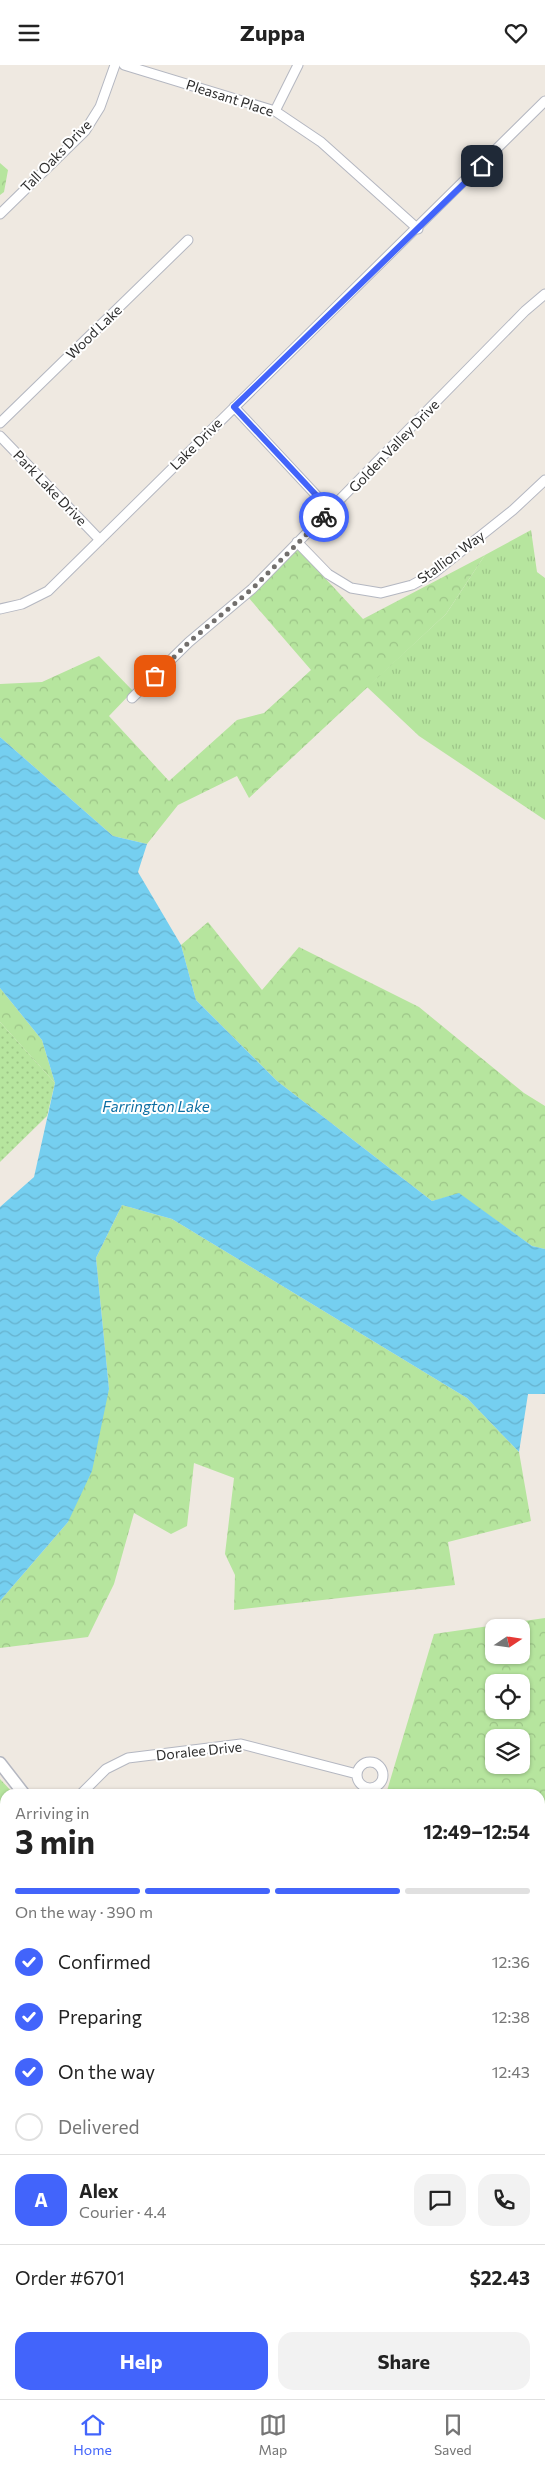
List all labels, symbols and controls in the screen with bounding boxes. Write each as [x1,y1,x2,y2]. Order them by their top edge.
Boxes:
icon: menu [15,19,43,47]
text: Zuppa [240,19,305,46]
icon: heart [502,19,530,47]
street label: Pleasant Place [184,75,276,120]
street label: Tall Oaks Drive [17,116,94,195]
pin [461,145,503,187]
icon: home [468,152,496,180]
street label: Wood Lake [62,301,125,362]
street label: Golden Valley Drive [345,396,442,496]
street label: Lake Drive [166,414,225,473]
street label: Park Lake Drive [10,446,91,529]
courier [299,492,349,542]
icon: bike [310,503,338,531]
street label: Stallion Way [414,527,488,587]
pin [134,655,176,697]
icon: bag [141,662,169,690]
water label: Farrington Lake [102,1097,210,1115]
north arrow [485,1619,530,1664]
map controls [485,1619,530,1774]
button: locate [485,1674,530,1719]
button: layers [485,1729,530,1774]
street label: Doralee Drive [155,1738,243,1763]
text: Arriving in [15,1803,89,1822]
text: 12:49–12:54 [423,1820,530,1843]
text: 3 min [15,1821,95,1861]
text: On the way · 390 m [15,1902,153,1921]
icon: check [15,1948,43,1976]
text: Confirmed [58,1950,151,1973]
text: 12:36 [492,1952,530,1971]
icon: check [15,2003,43,2031]
text: Preparing [58,2005,142,2028]
text: 12:38 [492,2007,530,2026]
icon: check [15,2058,43,2086]
text: On the way [58,2060,155,2083]
text: 12:43 [492,2062,530,2081]
text: Delivered [58,2115,139,2138]
button: chat [414,2174,466,2226]
button: phone [478,2174,530,2226]
text: Alex [79,2179,119,2202]
text: A [34,2188,48,2211]
text: Courier · 4.4 [79,2202,166,2221]
text: Order #6701 [15,2266,125,2289]
text: $22.43 [470,2266,530,2289]
button: Help [15,2332,268,2390]
button: Share [278,2332,530,2390]
tab: Home [73,2411,112,2458]
tab: Map [258,2411,287,2458]
tab: Saved [434,2411,472,2458]

